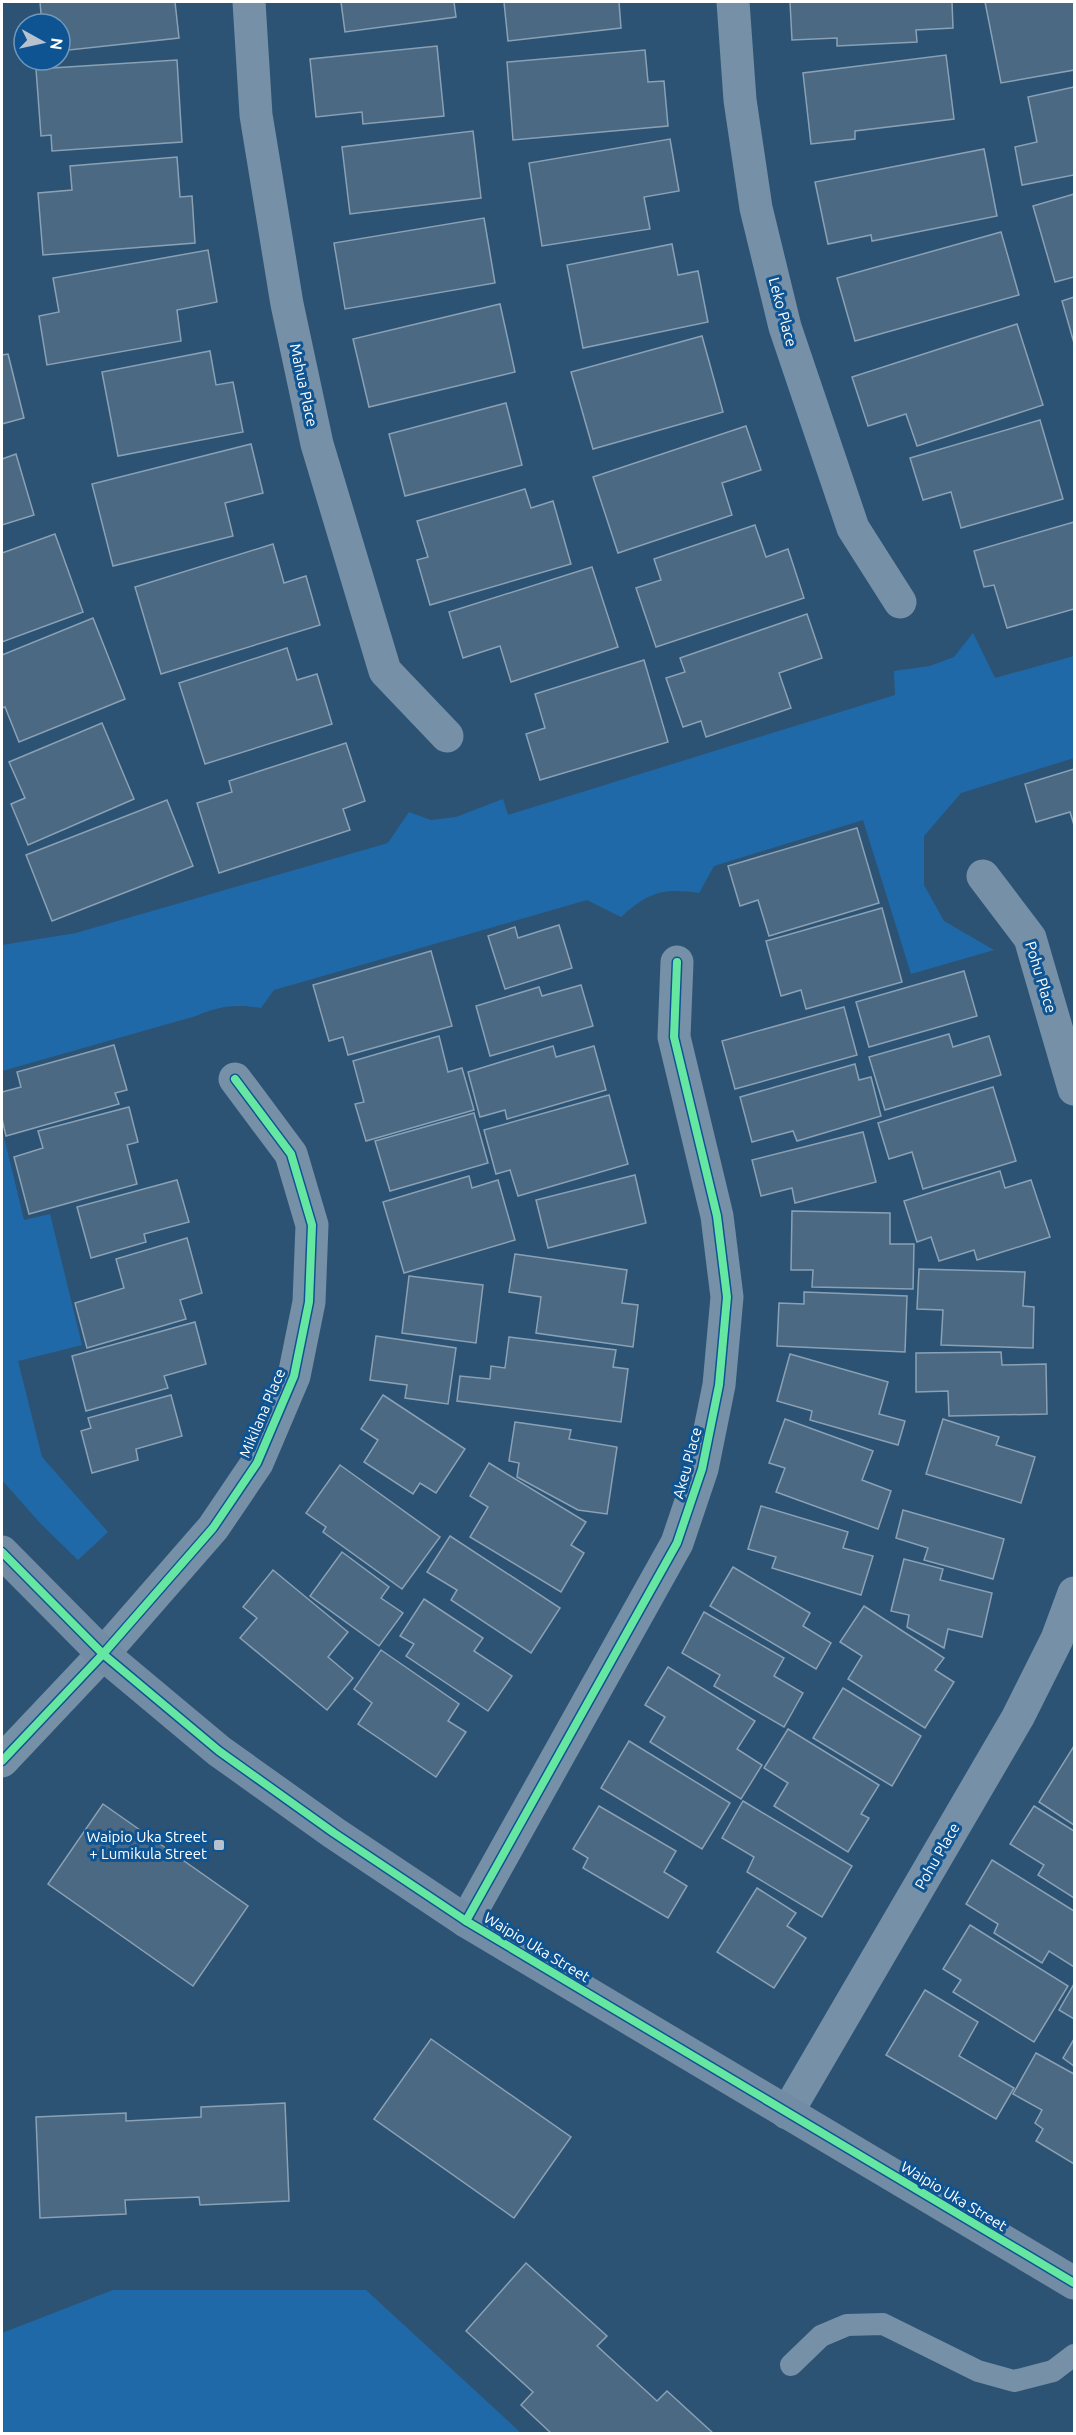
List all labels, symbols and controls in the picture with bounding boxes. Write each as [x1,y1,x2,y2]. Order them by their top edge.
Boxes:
north arrow [12,12,72,72]
text: N [47,37,67,51]
street label: Leko Place [766,275,800,349]
street label: Mahua Place [287,342,321,428]
street label: Pohu Place [1022,939,1060,1015]
street label: Mikilana Place [236,1366,288,1460]
street label: Akeu Place [669,1425,705,1501]
street label: Pohu Place [911,1820,963,1892]
place label: Waipio Uka Street + Lumikula Street [87,1828,207,1862]
marker: Waipio Uka Street + Lumikula Street [212,1838,226,1852]
street label: Waipio Uka Street [481,1909,593,1985]
street label: Waipio Uka Street [898,2158,1010,2234]

